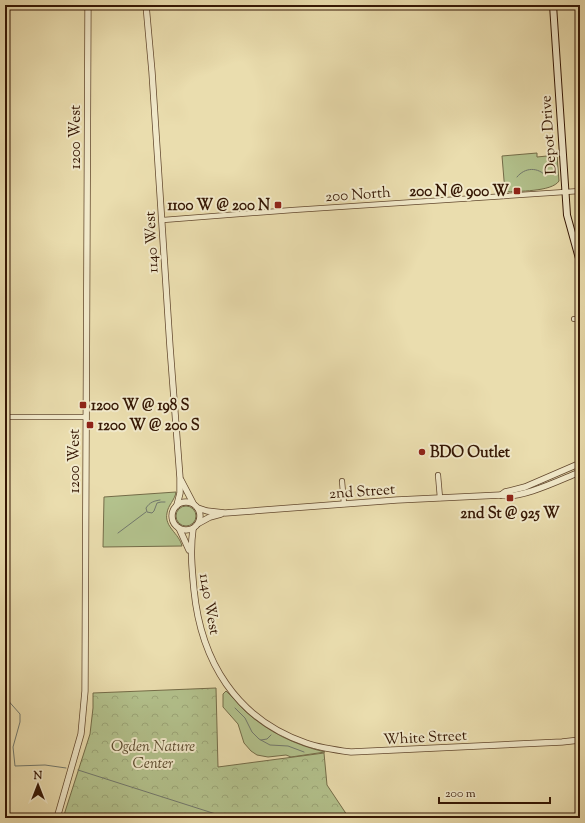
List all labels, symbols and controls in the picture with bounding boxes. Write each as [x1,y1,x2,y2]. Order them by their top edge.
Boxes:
street label: Depot Drive [536,94,563,175]
street label: 1200 West [66,105,87,169]
place label: 200 N @ 900 W [409,182,509,203]
street label: 200 North [325,183,392,208]
marker: 200 N @ 900 W [512,186,522,196]
place label: 1100 W @ 200 N [167,196,270,217]
marker: 1100 W @ 200 N [273,200,283,210]
street label: 1140 West [140,210,165,273]
place label: 1200 W @ 198 S [91,396,189,417]
marker: 1200 W @ 198 S [78,400,88,410]
place label: 1200 W @ 200 S [98,416,200,437]
marker: 1200 W @ 200 S [85,420,95,430]
street label: 1200 West [65,429,86,493]
place label: BDO Outlet [430,443,511,464]
marker: BDO Outlet [417,447,427,457]
street label: 2nd Street [328,480,396,505]
marker: 2nd St @ 925 W [505,493,515,503]
place label: 2nd St @ 925 W [460,504,560,525]
street label: 1140 West [193,572,224,637]
street label: White Street [383,726,467,751]
park label: Ogden Nature Center [111,737,195,775]
north arrow [18,765,58,805]
text: N [33,768,43,784]
scale bar [439,779,550,805]
text: 200 m [445,785,476,803]

